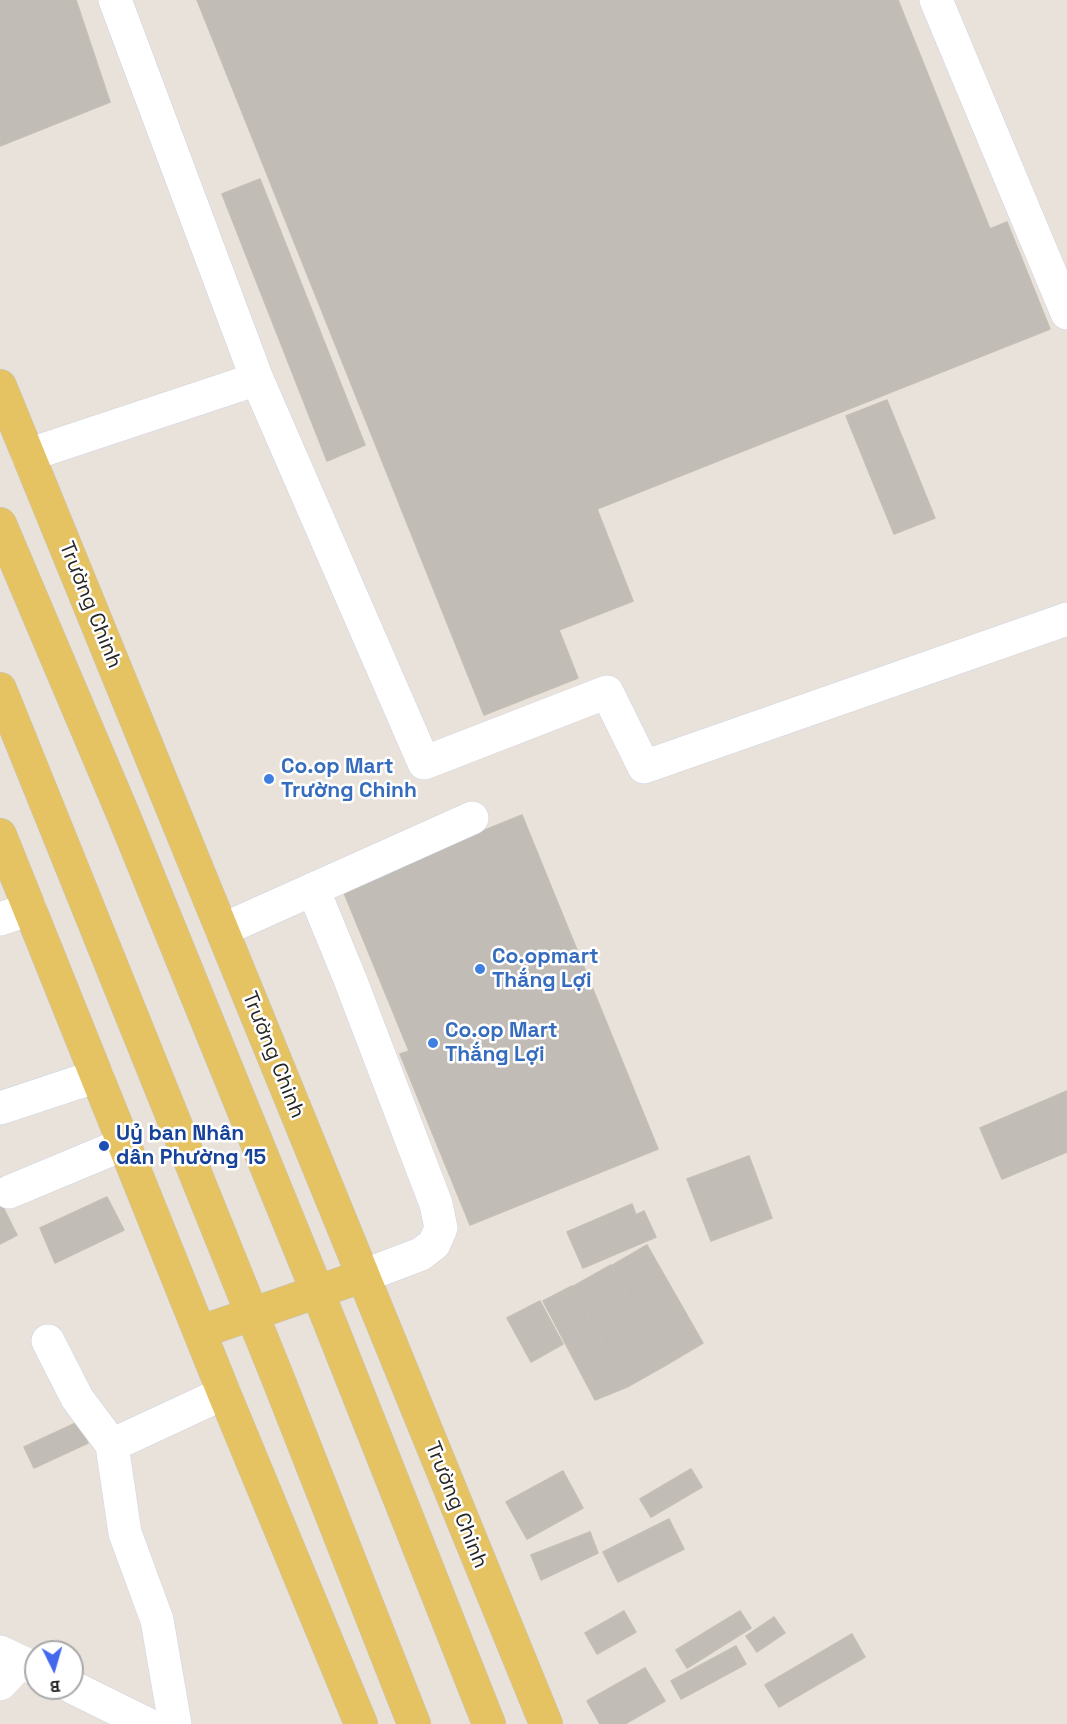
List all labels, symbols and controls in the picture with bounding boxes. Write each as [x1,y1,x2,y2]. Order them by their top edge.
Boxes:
street label: Trường Chinh [53,538,127,672]
place label: Co.op Mart Trường Chinh [281,754,417,804]
marker: Co.op Mart Trường Chinh [262,772,276,786]
place label: Co.opmart Thắng Lợi [492,944,599,994]
marker: Co.opmart Thắng Lợi [473,962,487,976]
street label: Trường Chinh [236,988,310,1122]
place label: Co.op Mart Thắng Lợi [445,1018,558,1068]
marker: Co.op Mart Thắng Lợi [426,1036,440,1050]
place label: Uỷ ban Nhân dân Phường 15 [116,1121,266,1171]
marker: Uỷ ban Nhân dân Phường 15 [97,1139,111,1153]
street label: Trường Chinh [419,1438,493,1572]
north arrow [24,1640,84,1700]
text: B [49,1676,62,1697]

